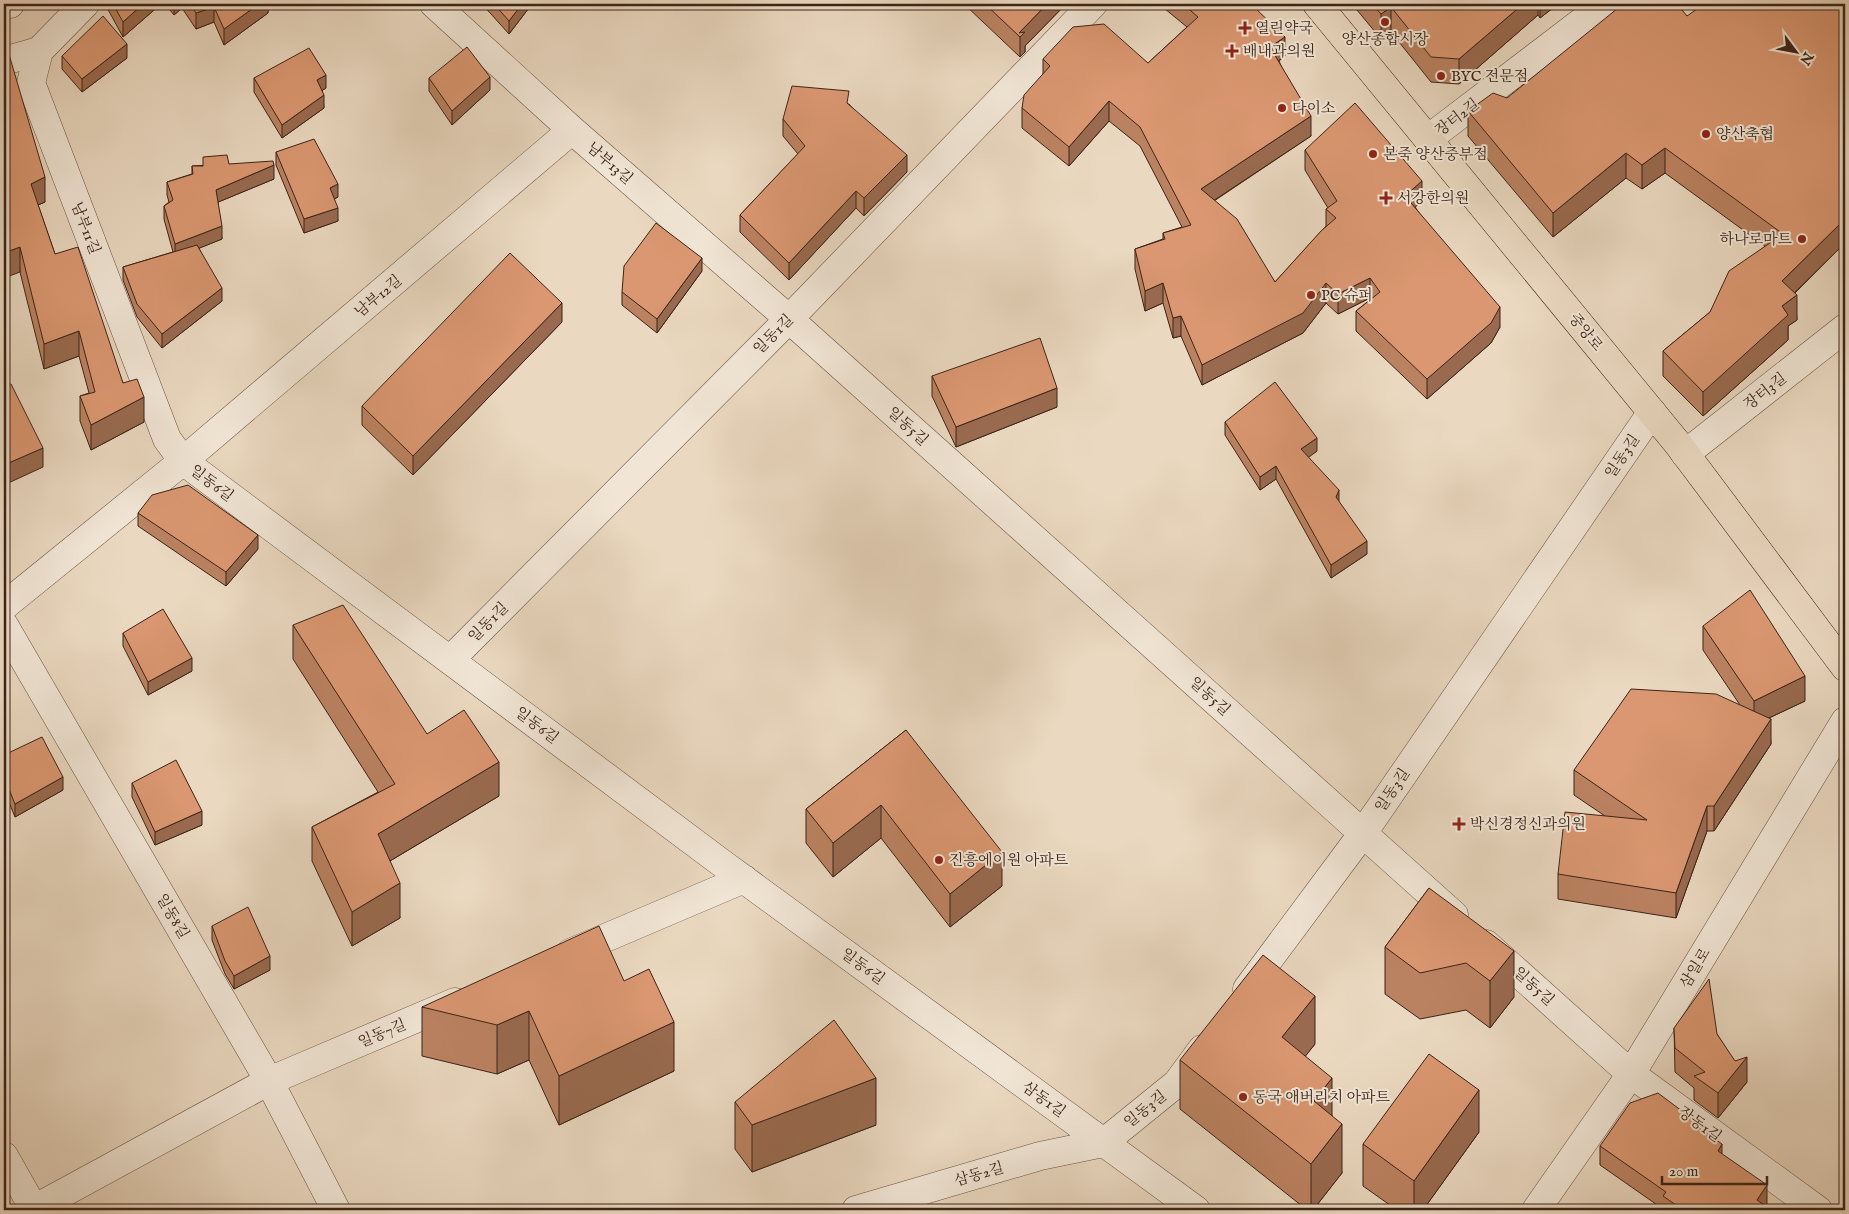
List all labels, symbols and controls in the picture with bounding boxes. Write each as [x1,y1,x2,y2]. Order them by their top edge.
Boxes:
marker: 양산종합시장 [1379,16,1391,28]
place label: 열린약국 [1255,19,1313,38]
marker: 열린약국 [1239,22,1251,34]
north arrow [1772,28,1822,78]
place label: 양산종합시장 [1342,30,1429,49]
place label: 배내과의원 [1243,42,1315,61]
marker: 배내과의원 [1225,44,1239,58]
text: N [1795,48,1818,68]
place label: BYC 전문점 [1451,67,1528,86]
marker: BYC 전문점 [1435,70,1447,82]
street label: 장터2길 [1431,95,1483,140]
place label: 다이소 [1292,99,1336,118]
marker: 다이소 [1276,102,1288,114]
place label: 양산축협 [1716,125,1774,144]
marker: 양산축협 [1700,128,1712,140]
street label: 남부13길 [583,138,637,188]
place label: 본죽 양산중부점 [1383,145,1488,164]
marker: 본죽 양산중부점 [1367,148,1379,160]
place label: 서강한의원 [1397,189,1469,208]
marker: 서강한의원 [1379,191,1393,205]
street label: 남부11길 [67,199,104,257]
place label: 하나로마트 [1720,230,1793,249]
marker: 하나로마트 [1796,233,1808,245]
street label: 남부12길 [351,271,406,322]
place label: PC 슈퍼 [1321,286,1373,305]
marker: PC 슈퍼 [1305,289,1317,301]
street label: 중앙로 [1565,309,1607,356]
street label: 일동1길 [749,310,797,358]
street label: 장터3길 [1740,369,1790,414]
street label: 일동5길 [883,403,932,450]
street label: 일동3길 [1601,431,1644,482]
street label: 일동6길 [186,461,237,506]
street label: 일동1길 [464,598,512,646]
street label: 일동5길 [1185,673,1234,720]
street label: 일동6길 [511,703,562,748]
street label: 일동3길 [1371,765,1414,816]
place label: 박신경정신과의원 [1470,815,1586,834]
marker: 박신경정신과의원 [1452,817,1466,831]
place label: 진흥에이원 아파트 [949,851,1069,870]
marker: 진흥에이원 아파트 [933,854,945,866]
street label: 일동8길 [152,890,193,942]
street label: 일동6길 [837,944,888,989]
street label: 삼일로 [1676,944,1715,992]
street label: 일동5길 [1509,963,1558,1010]
street label: 일동7길 [355,1015,409,1052]
street label: 삼동1길 [1018,1077,1069,1122]
street label: 일동3길 [1120,1087,1170,1132]
place label: 동국 애버리치 아파트 [1253,1088,1390,1107]
marker: 동국 애버리치 아파트 [1237,1091,1249,1103]
street label: 장동1길 [1674,1102,1725,1147]
scale bar [1662,1154,1766,1186]
street label: 삼동2길 [952,1158,1006,1191]
text: 20 m [1669,1162,1699,1181]

